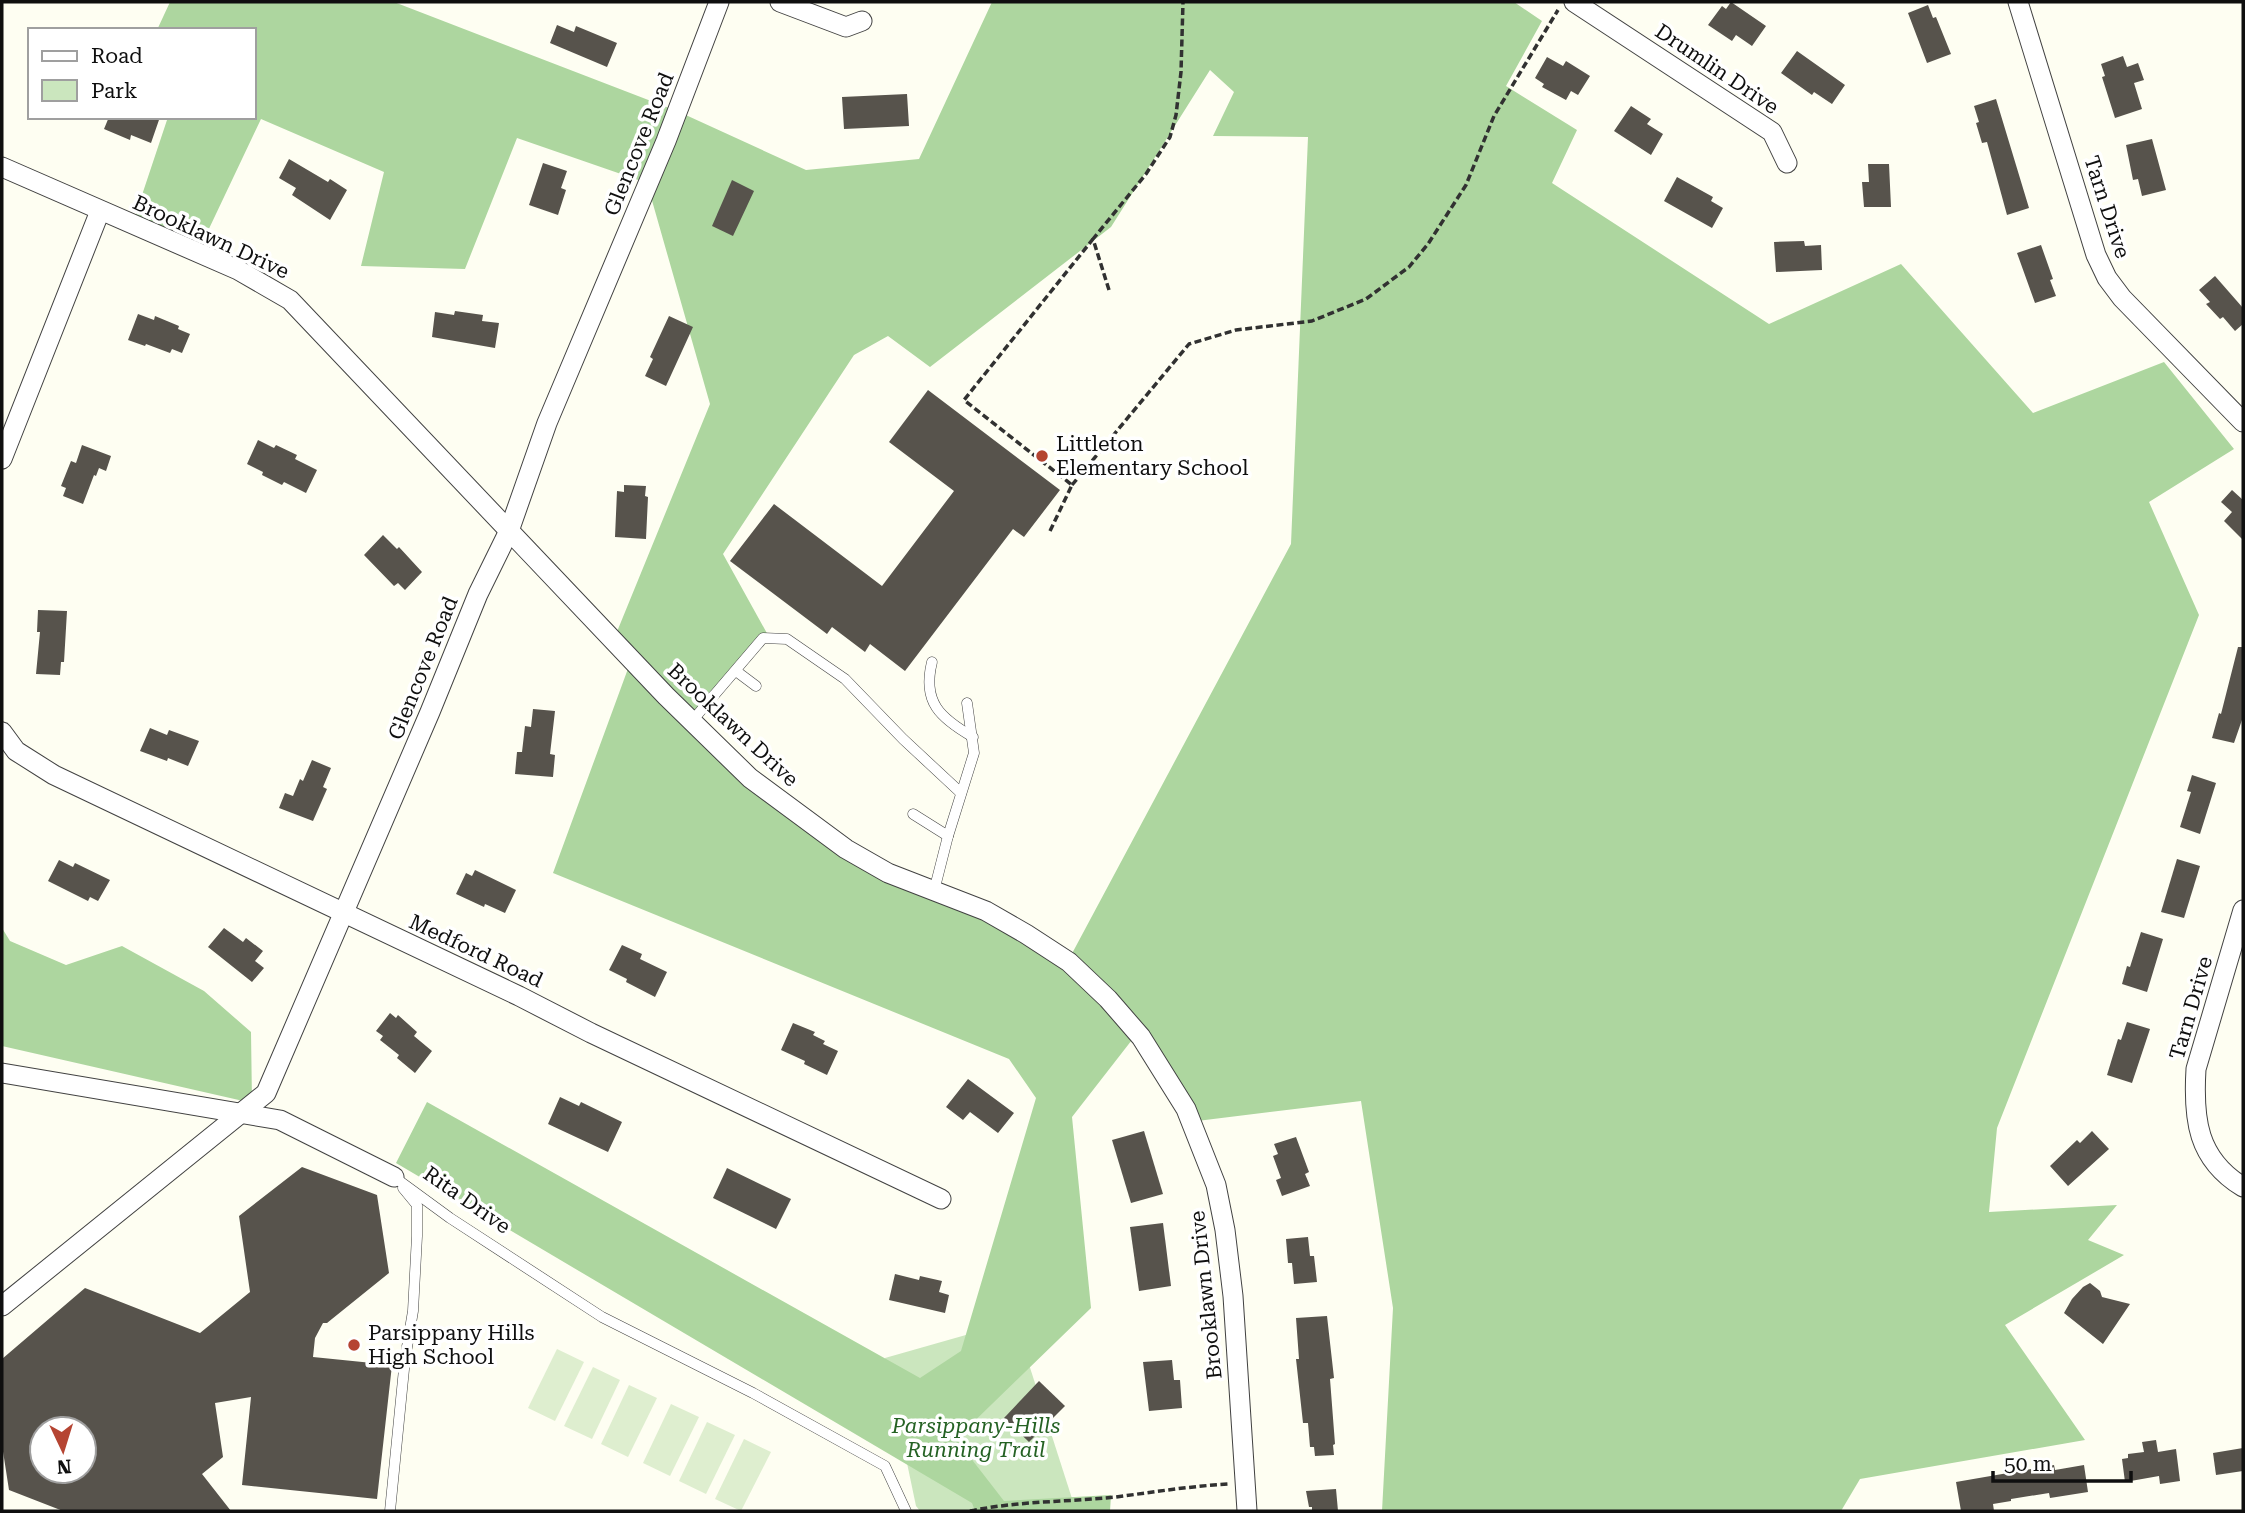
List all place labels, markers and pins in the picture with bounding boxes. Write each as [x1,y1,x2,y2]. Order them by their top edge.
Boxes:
place label: Littleton Elementary School [1056,432,1249,480]
marker: Littleton Elementary School [1034,448,1050,464]
place label: Parsippany Hills High School [368,1321,534,1369]
marker: Parsippany Hills High School [346,1337,362,1353]

